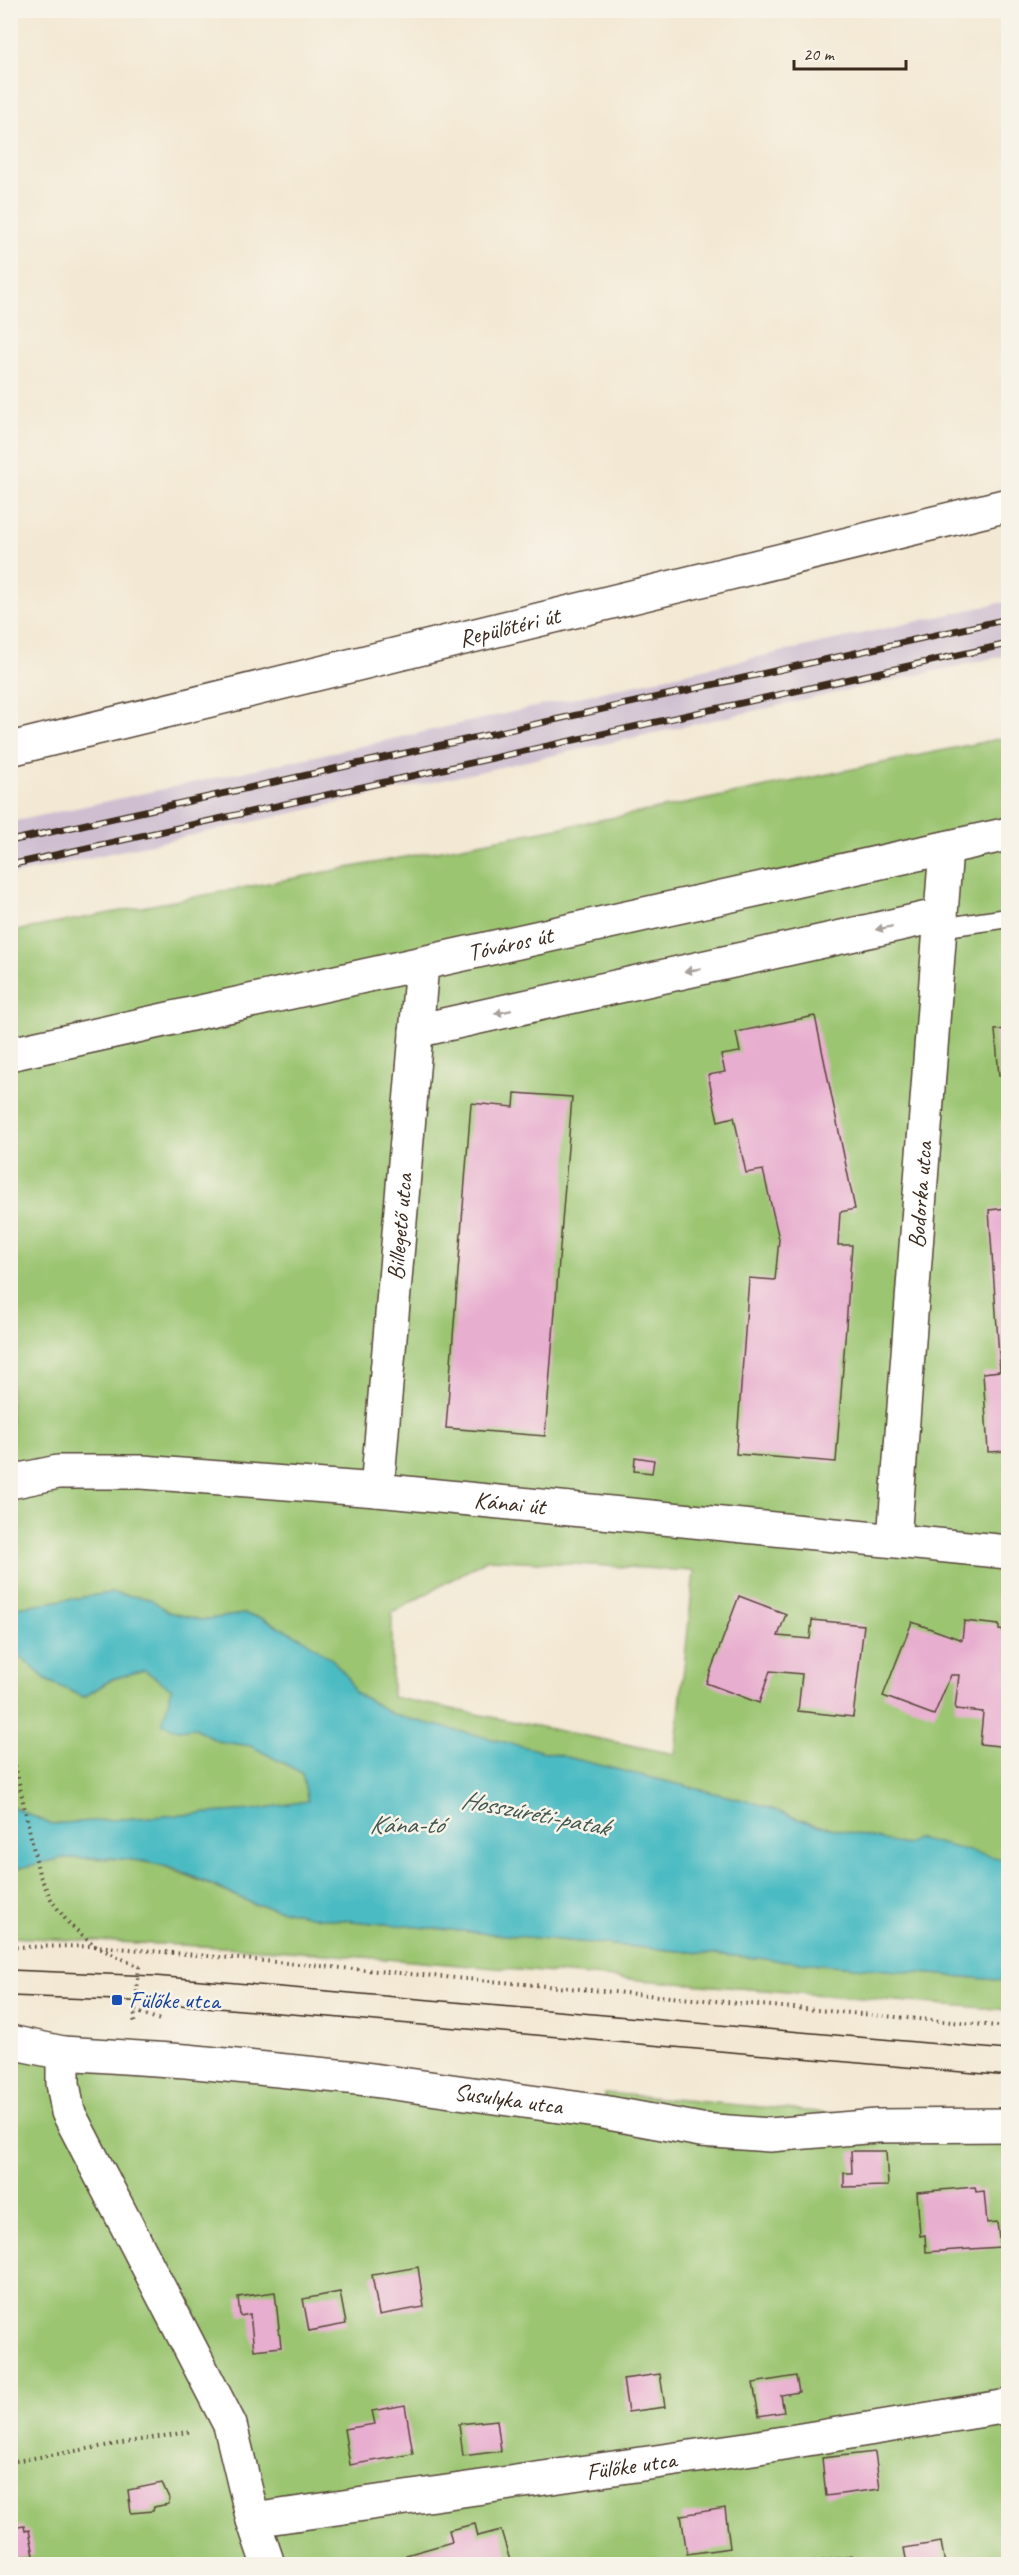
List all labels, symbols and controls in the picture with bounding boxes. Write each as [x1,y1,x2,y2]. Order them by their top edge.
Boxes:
scale bar [794,33,906,71]
text: 20 m [803,43,836,65]
street label: Repülőtéri út [456,600,565,654]
street label: Tóváros út [465,919,557,968]
one-way arrow [875,923,893,933]
one-way arrow [684,966,703,975]
one-way arrow [493,1008,512,1017]
street label: Bodorka utca [901,1139,939,1249]
street label: Billegető utca [380,1171,419,1281]
street label: Kánai út [473,1485,548,1522]
water label: Hosszúréti-patak [459,1783,617,1844]
water label: Kána-tó [369,1808,450,1841]
place label: Fülőke utca [129,1985,222,2015]
marker: Fülőke utca [110,1993,124,2007]
street label: Susulyka utca [452,2076,566,2121]
street label: Fülőke utca [584,2444,680,2487]

